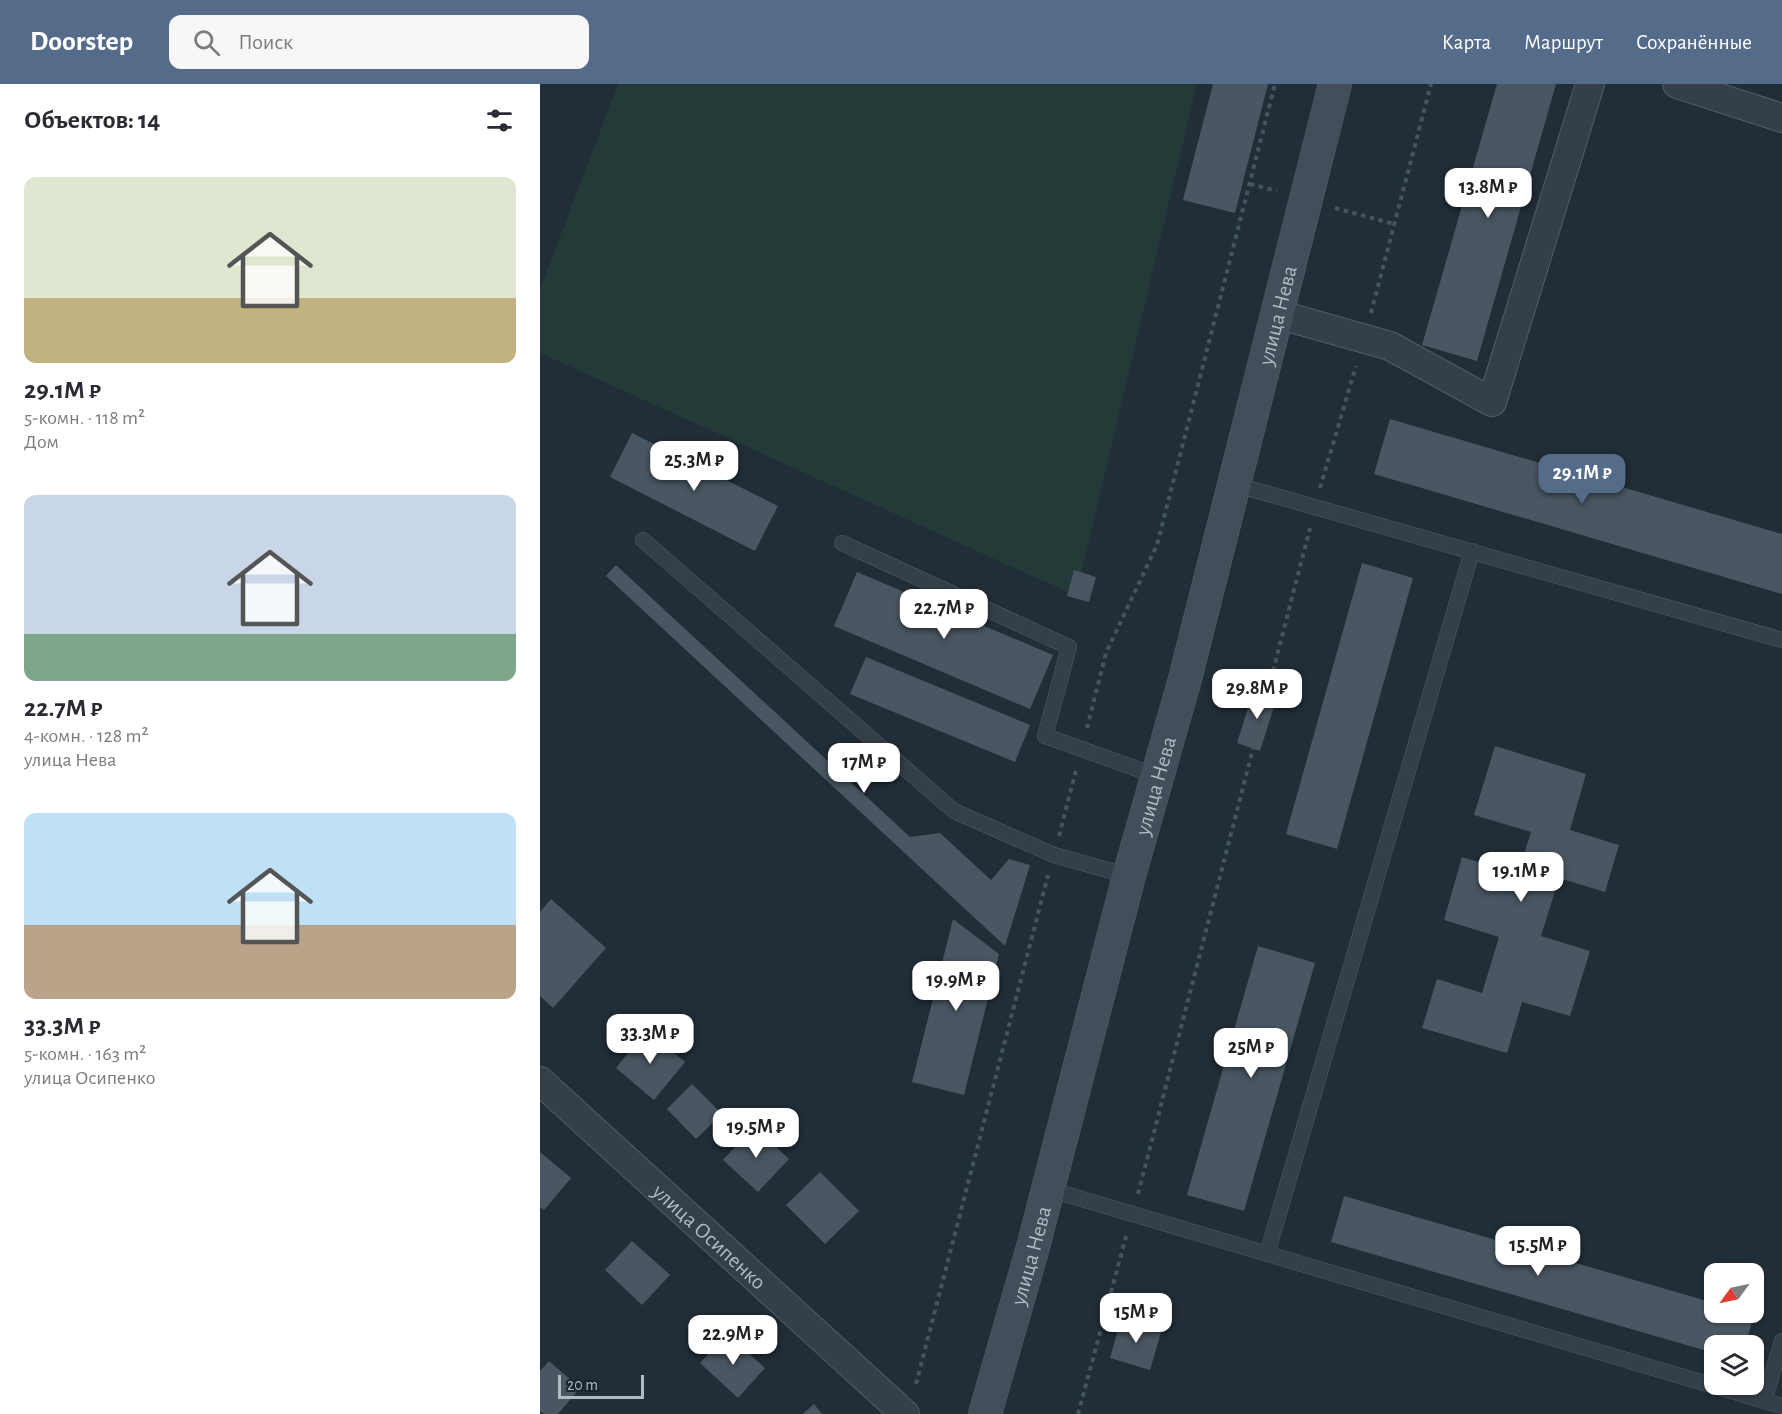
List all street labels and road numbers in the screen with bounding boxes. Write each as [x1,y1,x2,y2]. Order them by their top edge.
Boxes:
street label: улица Нева [1254,263,1301,368]
street label: улица Нева [1131,734,1180,839]
street label: улица Осипенко [648,1179,770,1294]
street label: улица Нева [1007,1204,1055,1309]

